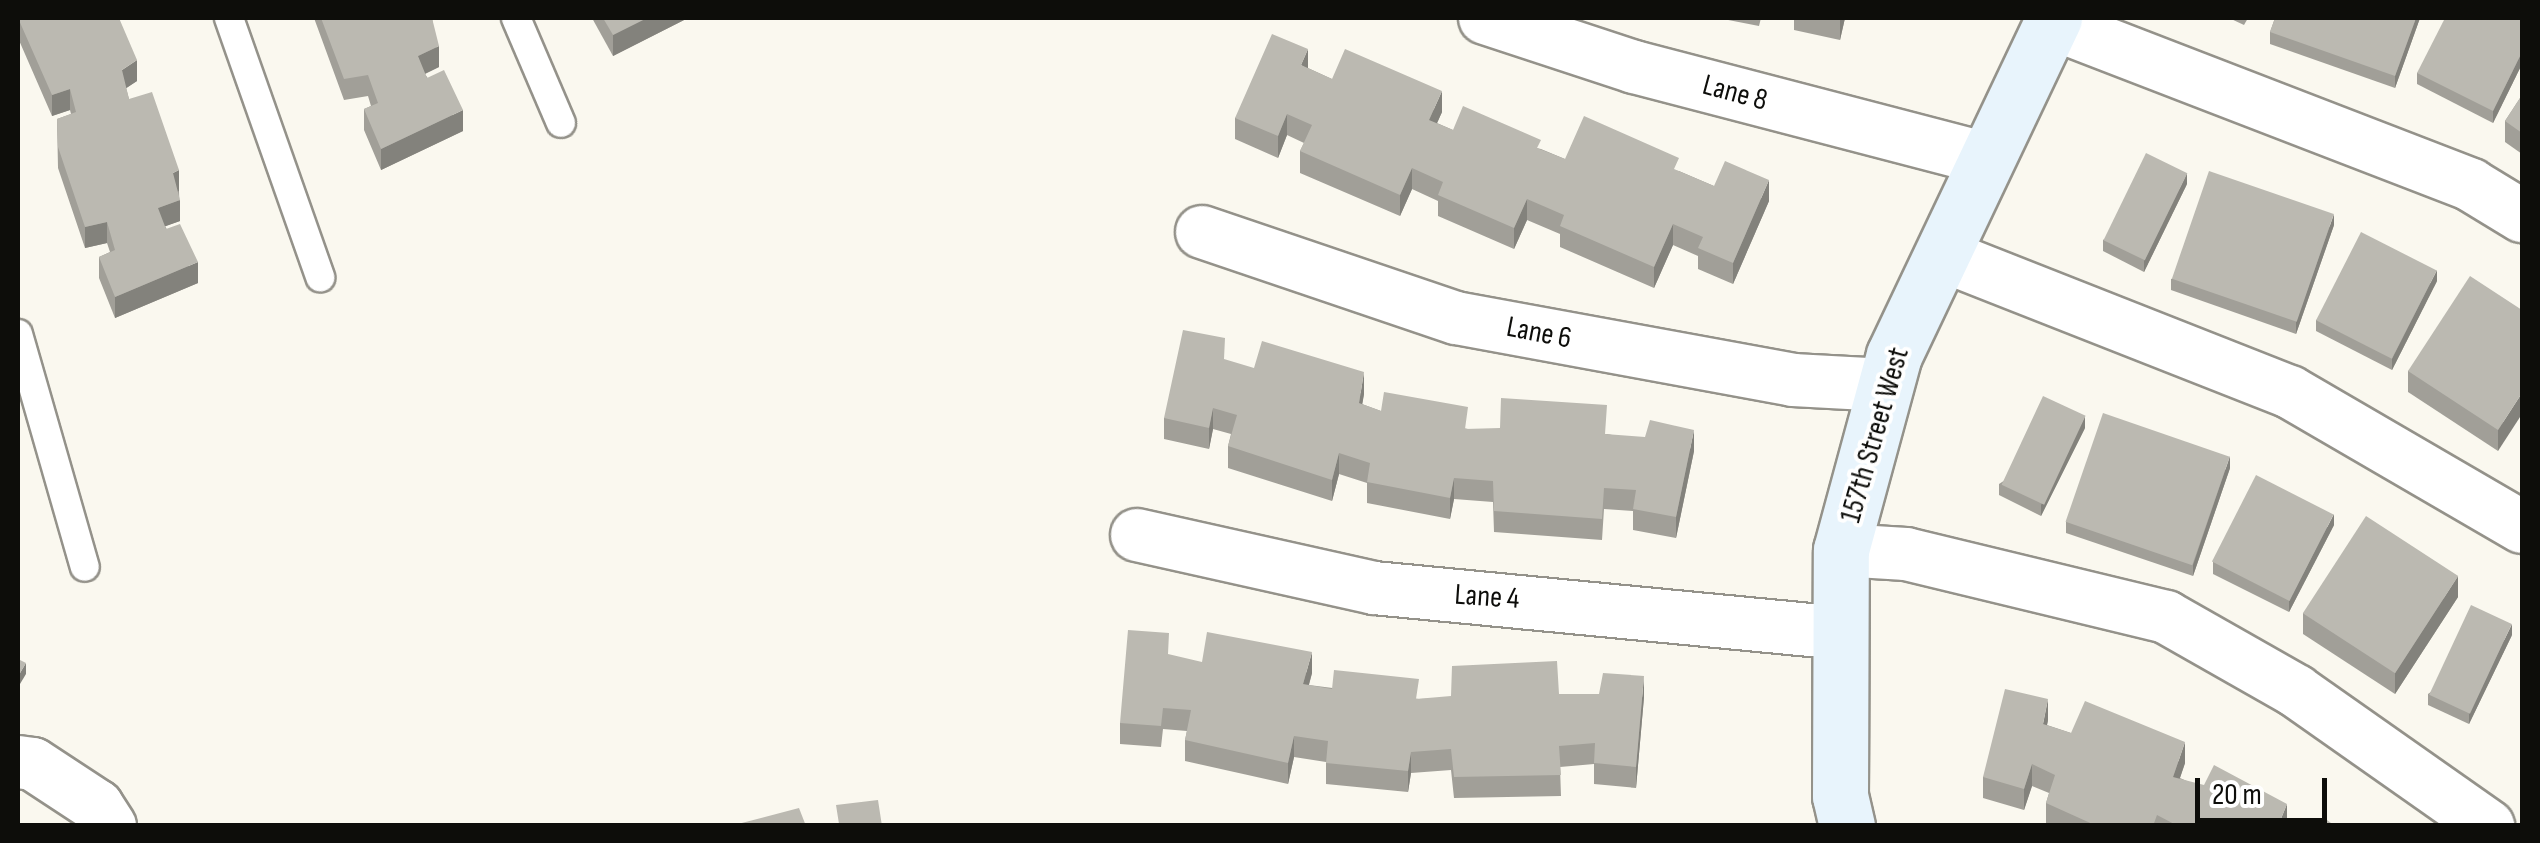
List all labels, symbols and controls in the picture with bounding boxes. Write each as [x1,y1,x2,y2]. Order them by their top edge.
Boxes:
street label: Lane 8 [1699,67,1771,119]
street label: Lane 6 [1503,309,1575,357]
street label: 157th Street West [1833,343,1917,527]
street label: Lane 4 [1453,577,1521,617]
scale bar [2200,758,2332,820]
text: 20 m [2212,777,2262,813]

